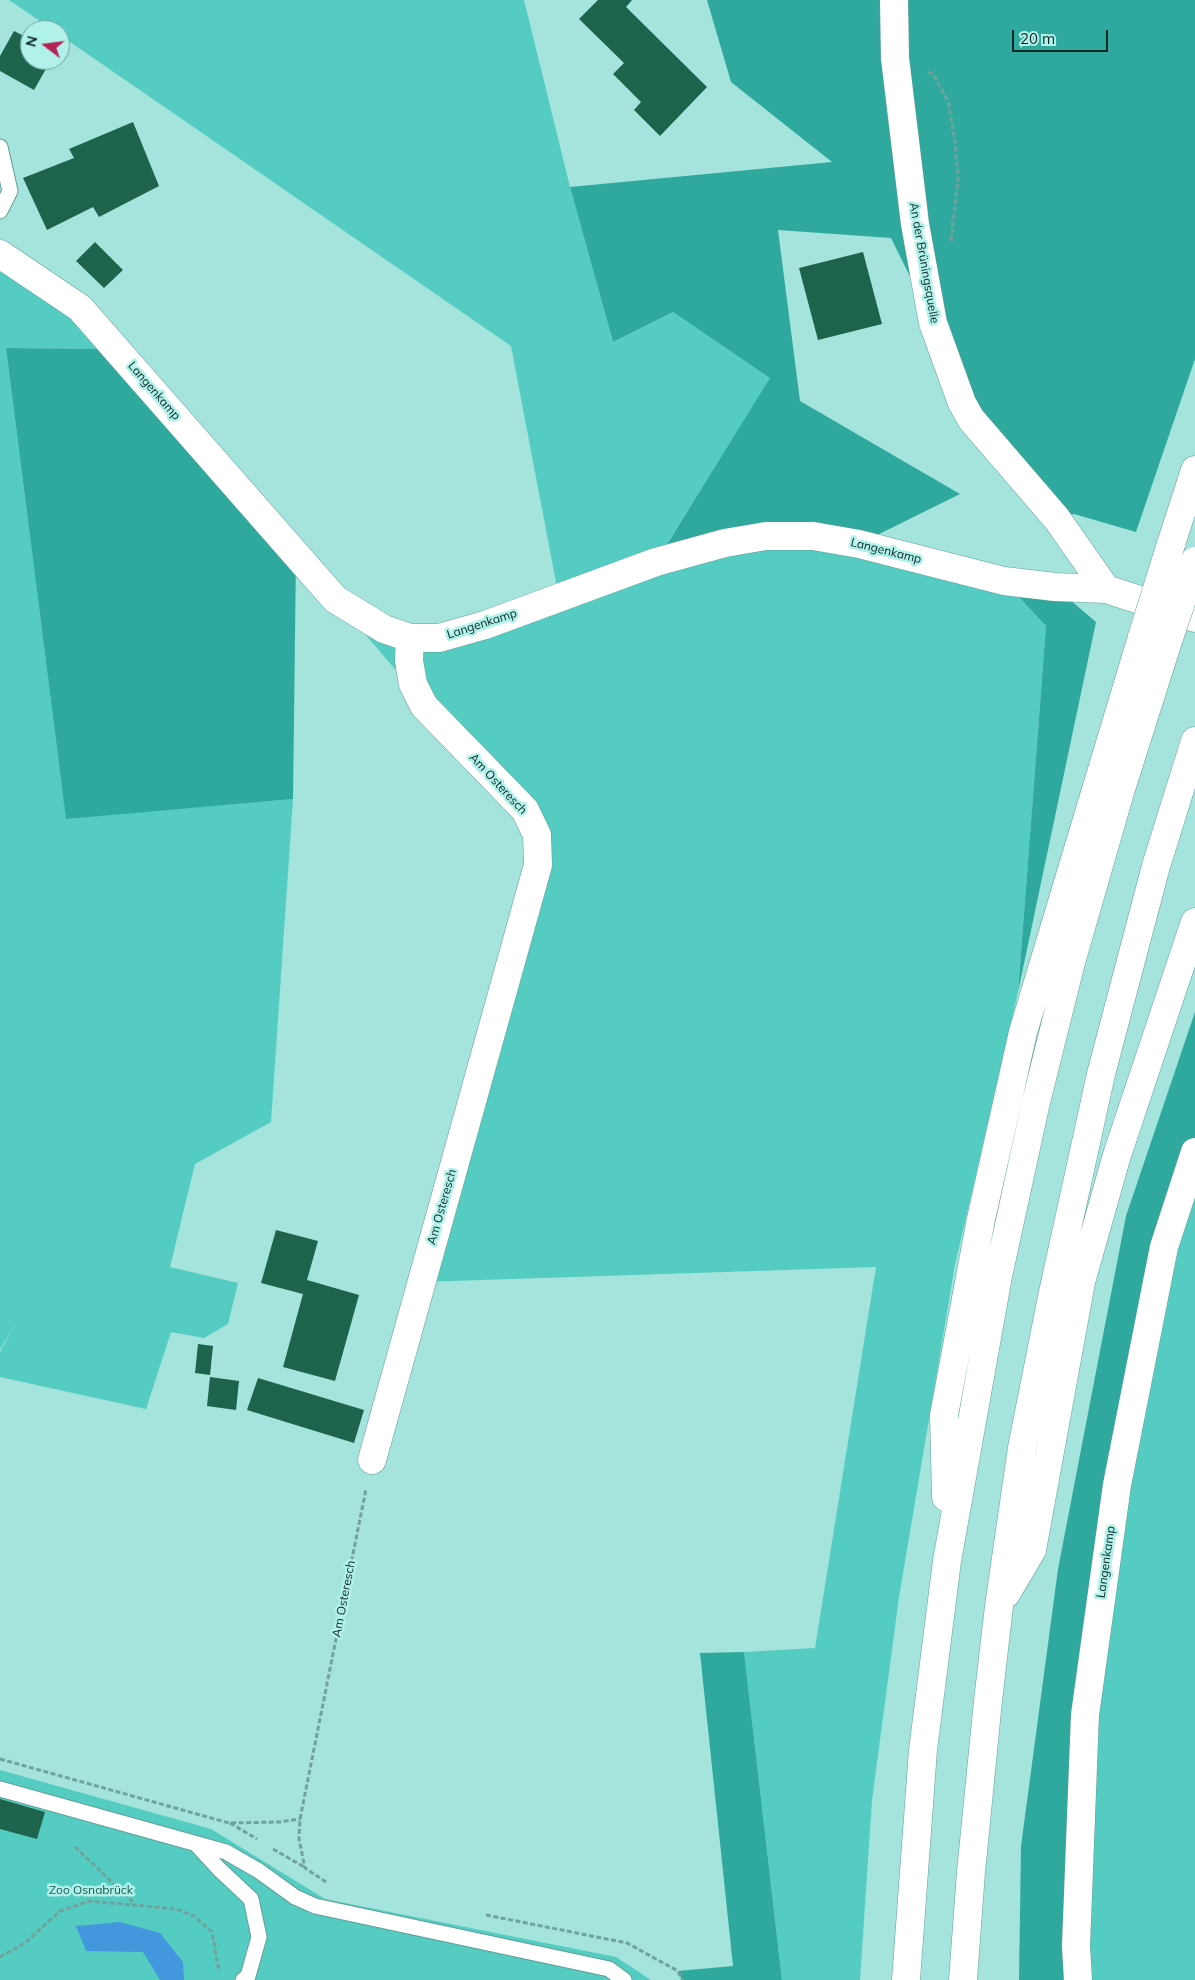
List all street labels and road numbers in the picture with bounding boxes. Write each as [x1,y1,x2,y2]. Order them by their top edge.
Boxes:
street label: An der Brüningsquelle [906,201,942,325]
street label: Langenkamp [125,359,183,423]
street label: Langenkamp [849,535,923,567]
street label: Langenkamp [445,606,519,642]
street label: Am Osteresch [466,751,530,817]
street label: Am Osteresch [424,1168,460,1246]
street label: Langenkamp [1094,1525,1118,1599]
street label: Am Osteresch [329,1559,359,1639]

